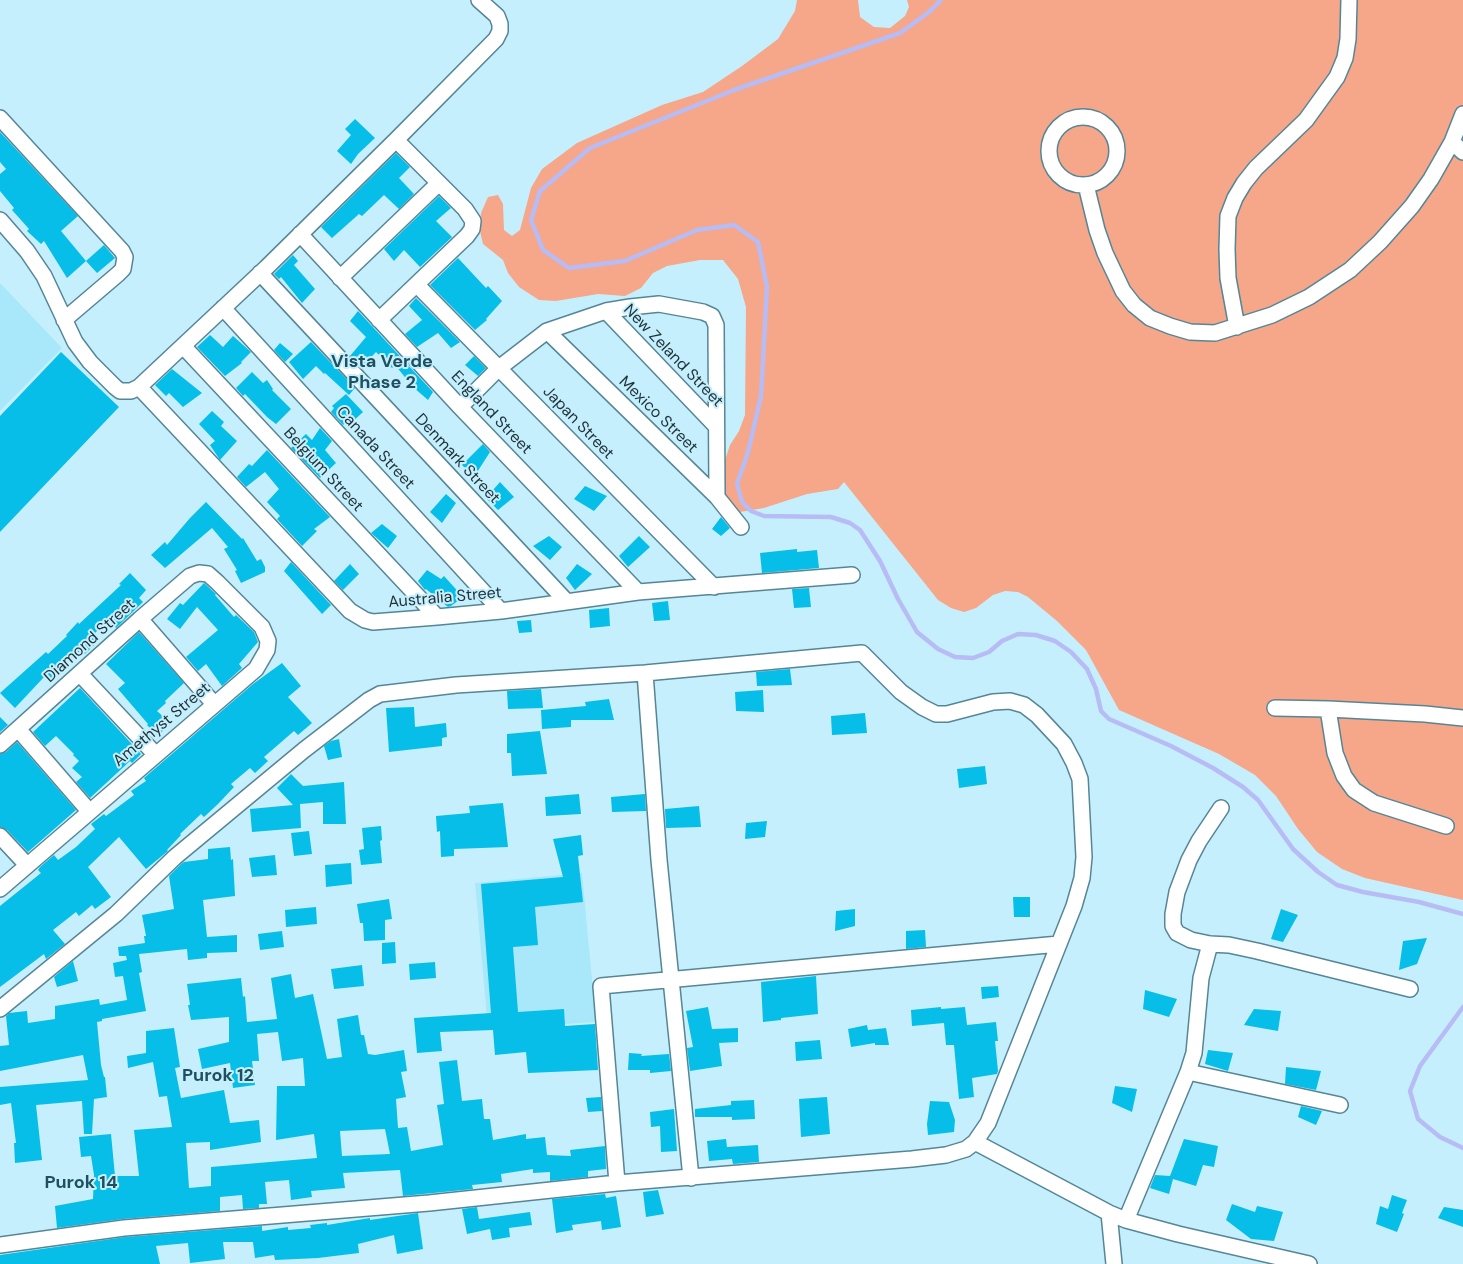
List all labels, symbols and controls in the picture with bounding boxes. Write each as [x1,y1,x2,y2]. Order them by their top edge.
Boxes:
street label: New Zeland Street [619,301,727,411]
district label: Vista Verde Phase 2 [331,351,433,394]
street label: England Street [446,367,536,459]
street label: Mexico Street [615,373,701,457]
street label: Japan Street [538,382,618,464]
street label: Canada Street [332,403,418,493]
street label: Denmark Street [410,410,504,508]
street label: Belgium Street [279,424,367,516]
street label: Australia Street [387,583,503,613]
street label: Diamond Street [40,595,140,687]
street label: Amethyst Street [110,679,214,771]
district label: Purok 12 [182,1065,254,1087]
district label: Purok 14 [44,1172,118,1194]

